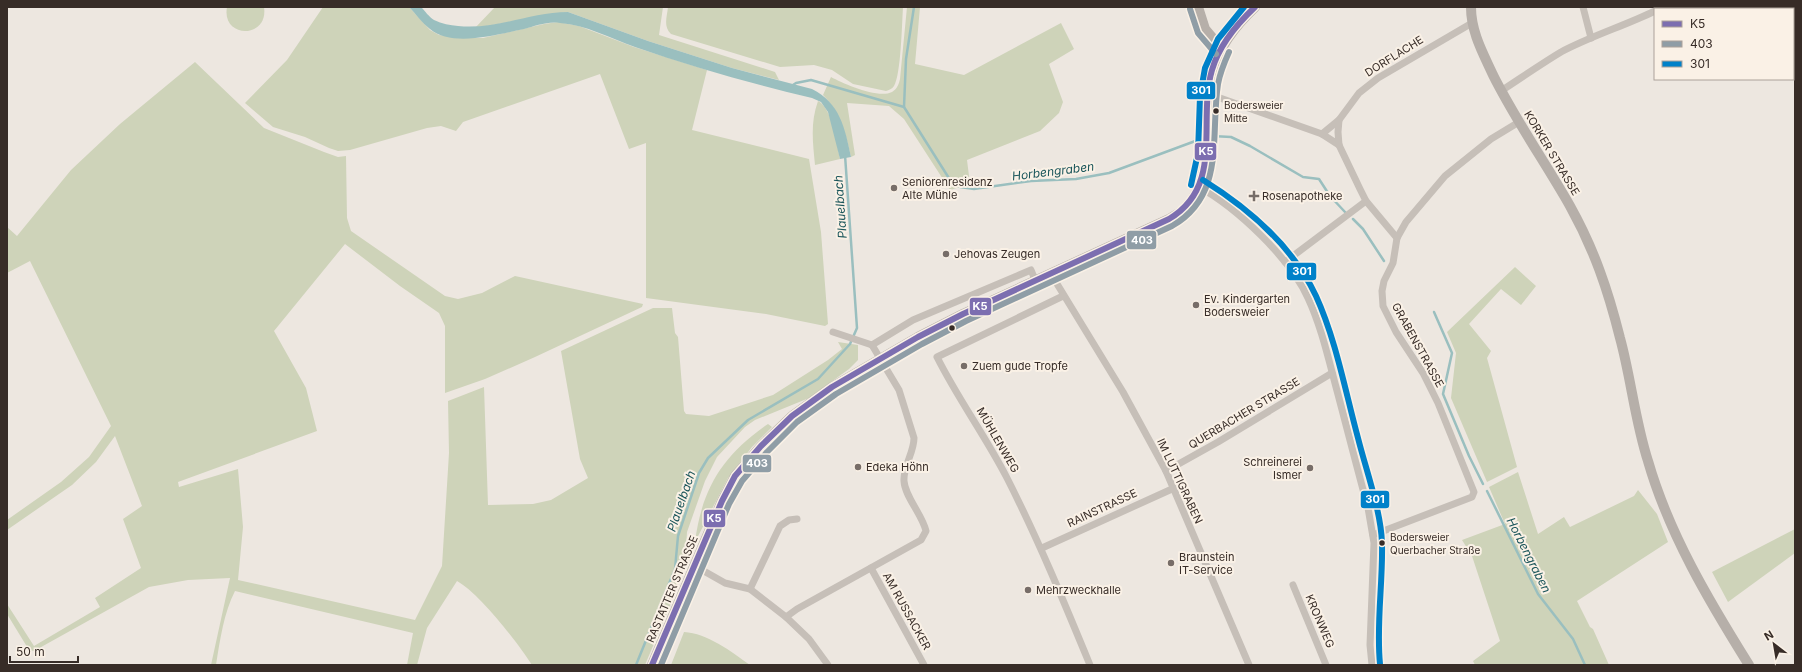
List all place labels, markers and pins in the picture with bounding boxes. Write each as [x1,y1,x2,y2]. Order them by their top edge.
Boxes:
place label: Bodersweier Mitte [1224,99,1284,124]
marker: Bodersweier Mitte [1211,106,1221,116]
place label: Seniorenresidenz Alte Mühle [902,175,993,202]
marker: Seniorenresidenz Alte Mühle [889,183,899,193]
place label: Rosenapotheke [1262,189,1342,203]
marker: Rosenapotheke [1249,191,1259,201]
place label: Jehovas Zeugen [954,247,1040,261]
marker: Jehovas Zeugen [941,249,951,259]
place label: Ev. Kindergarten Bodersweier [1204,292,1290,319]
marker: Ev. Kindergarten Bodersweier [1191,300,1201,310]
unlabelled marker [947,323,957,333]
place label: Zuem gude Tropfe [972,359,1068,373]
marker: Zuem gude Tropfe [959,361,969,371]
place label: Schreinerei Ismer [1243,455,1302,482]
place label: Edeka Höhn [866,460,929,474]
marker: Edeka Höhn [853,462,863,472]
marker: Schreinerei Ismer [1305,463,1315,473]
place label: Bodersweier Querbacher Straße [1390,531,1480,556]
marker: Bodersweier Querbacher Straße [1377,538,1387,548]
place label: Braunstein IT-Service [1179,550,1234,577]
marker: Braunstein IT-Service [1166,558,1176,568]
place label: Mehrzweckhalle [1036,583,1121,597]
marker: Mehrzweckhalle [1023,585,1033,595]

